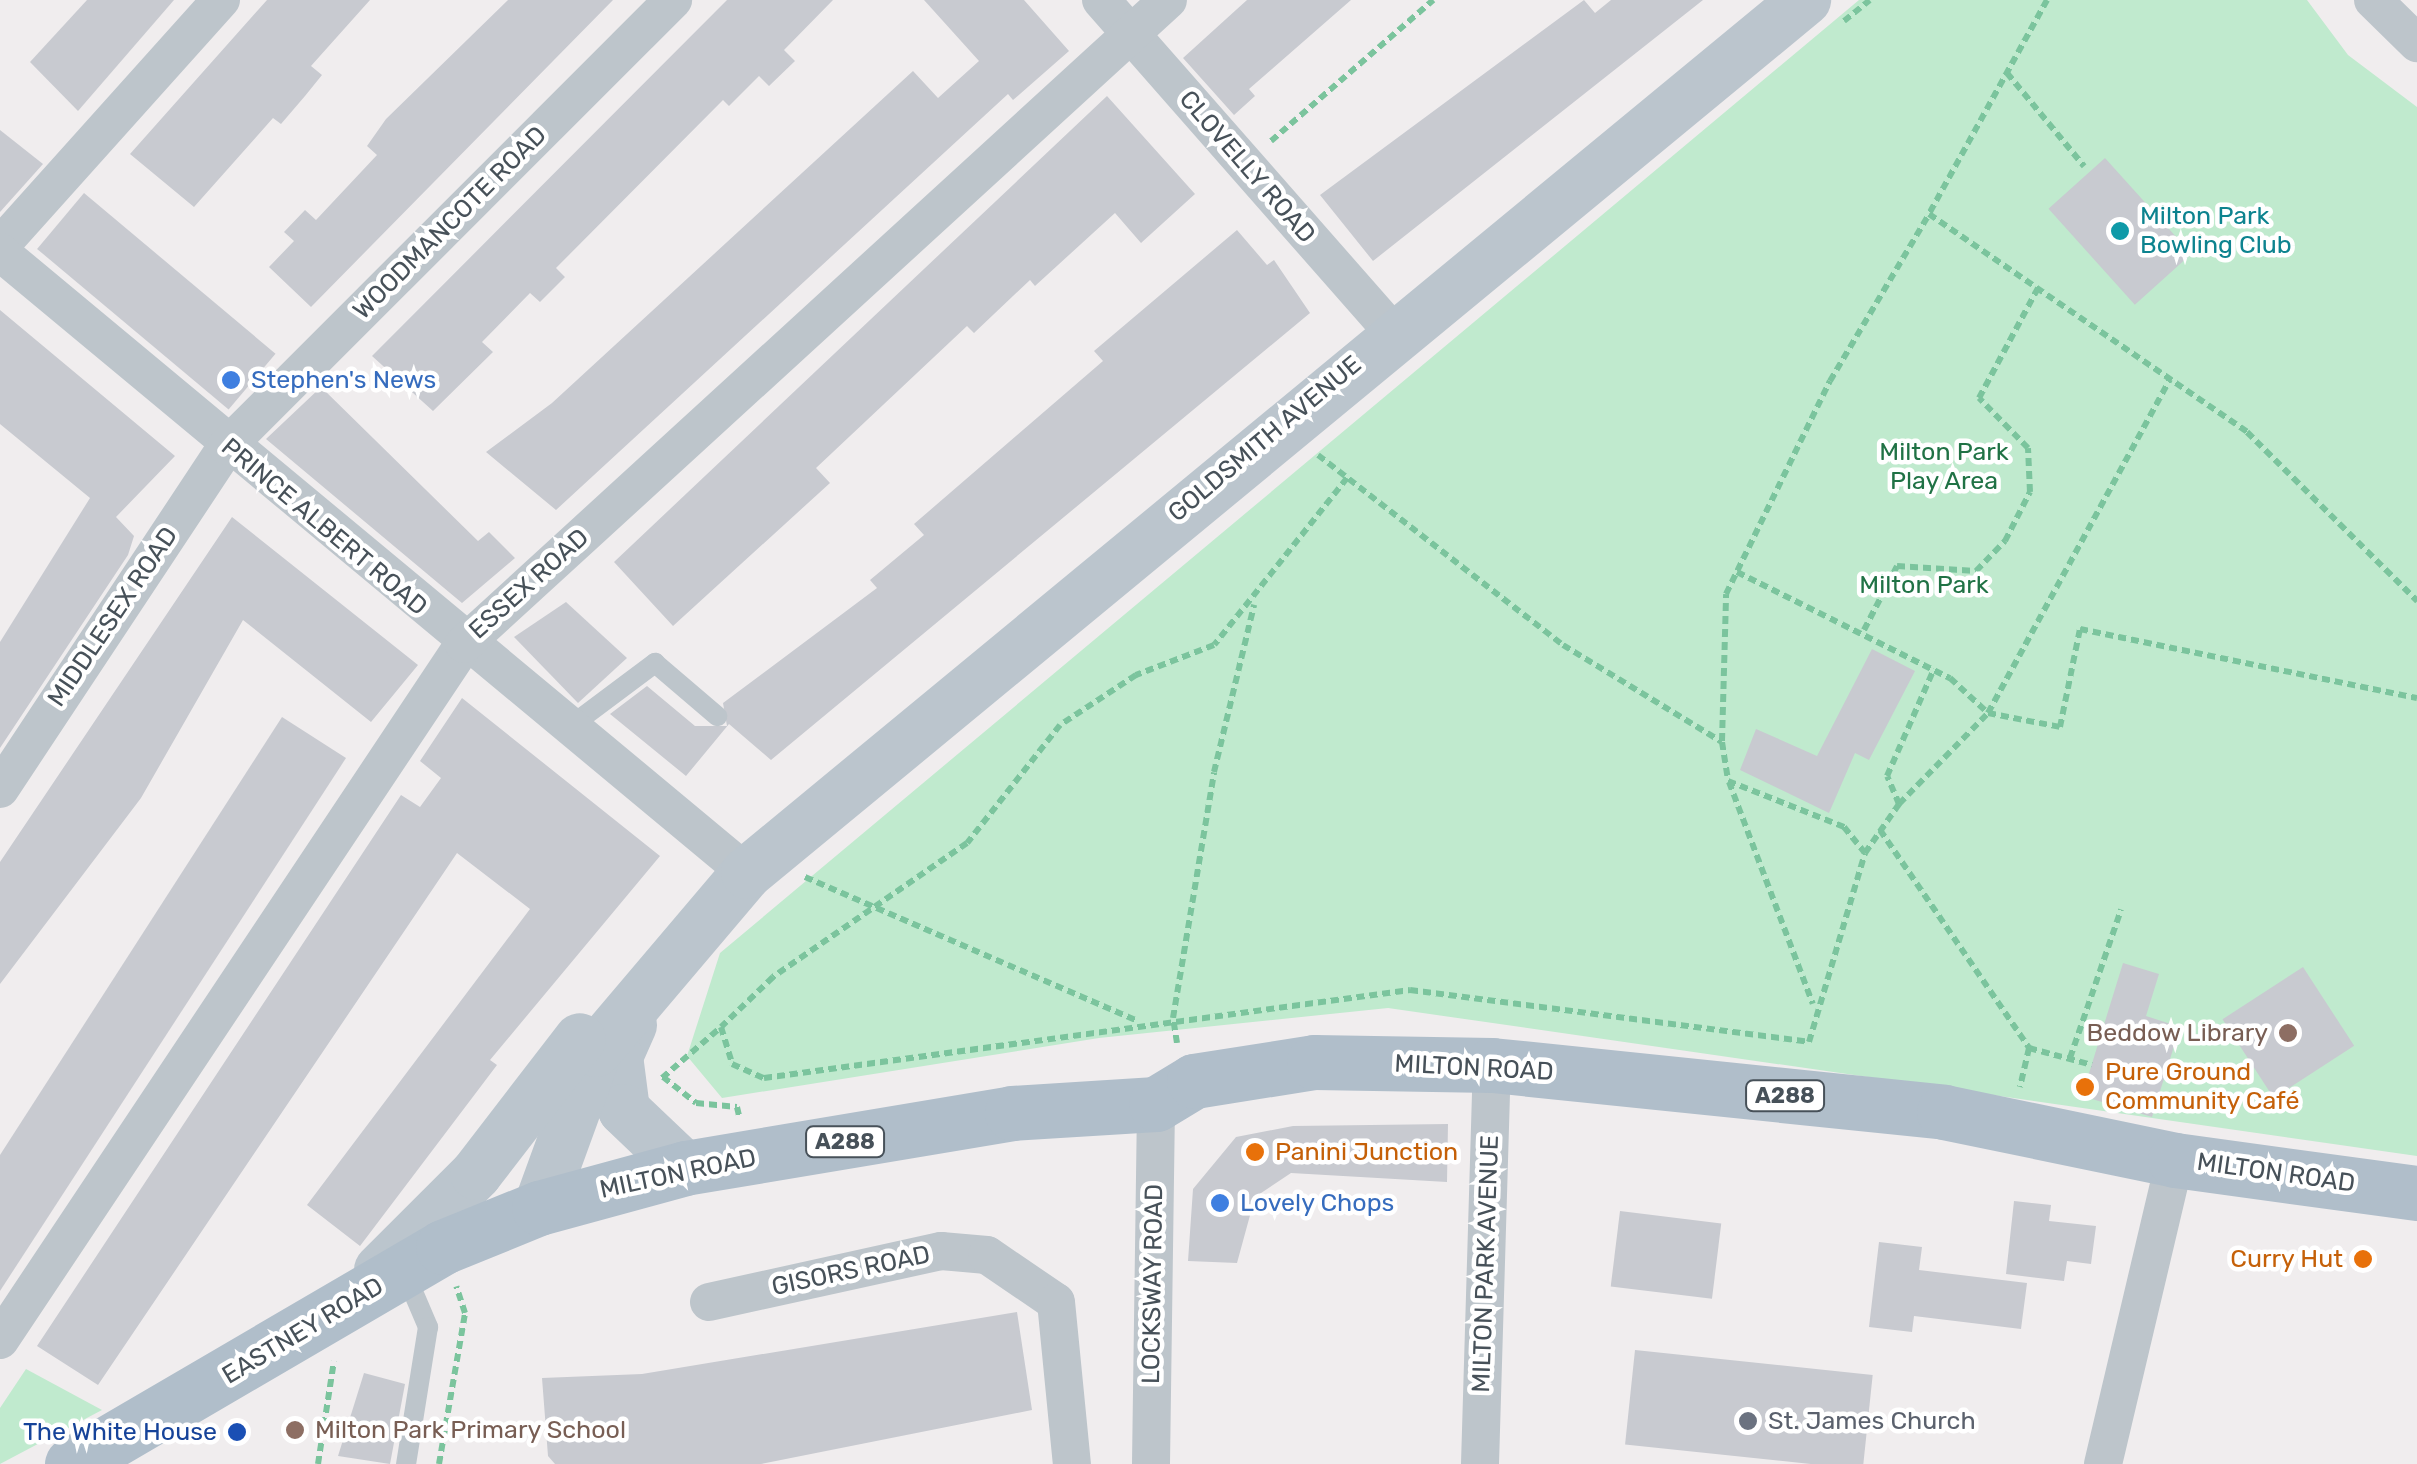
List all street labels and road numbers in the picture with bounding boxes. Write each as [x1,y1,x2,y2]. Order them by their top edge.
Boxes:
street label: CLOVELLY ROAD [1172,84,1322,250]
street label: WOODMANCOTE ROAD [347,120,553,326]
street label: GOLDSMITH AVENUE [1162,349,1368,529]
street label: PRINCE ALBERT ROAD [214,432,434,622]
street label: MIDDLESEX ROAD [42,522,184,712]
street label: ESSEX ROAD [463,523,595,645]
street label: MILTON ROAD [1394,1049,1554,1087]
road number: A288 [1745,1079,1825,1113]
road number: A288 [805,1125,885,1159]
street label: MILTON PARK AVENUE [1466,1134,1506,1394]
street label: MILTON ROAD [597,1143,759,1205]
street label: MILTON ROAD [2195,1147,2357,1199]
street label: LOCKSWAY ROAD [1136,1183,1170,1385]
street label: GISORS ROAD [769,1240,933,1302]
street label: EASTNEY ROAD [217,1271,389,1391]

